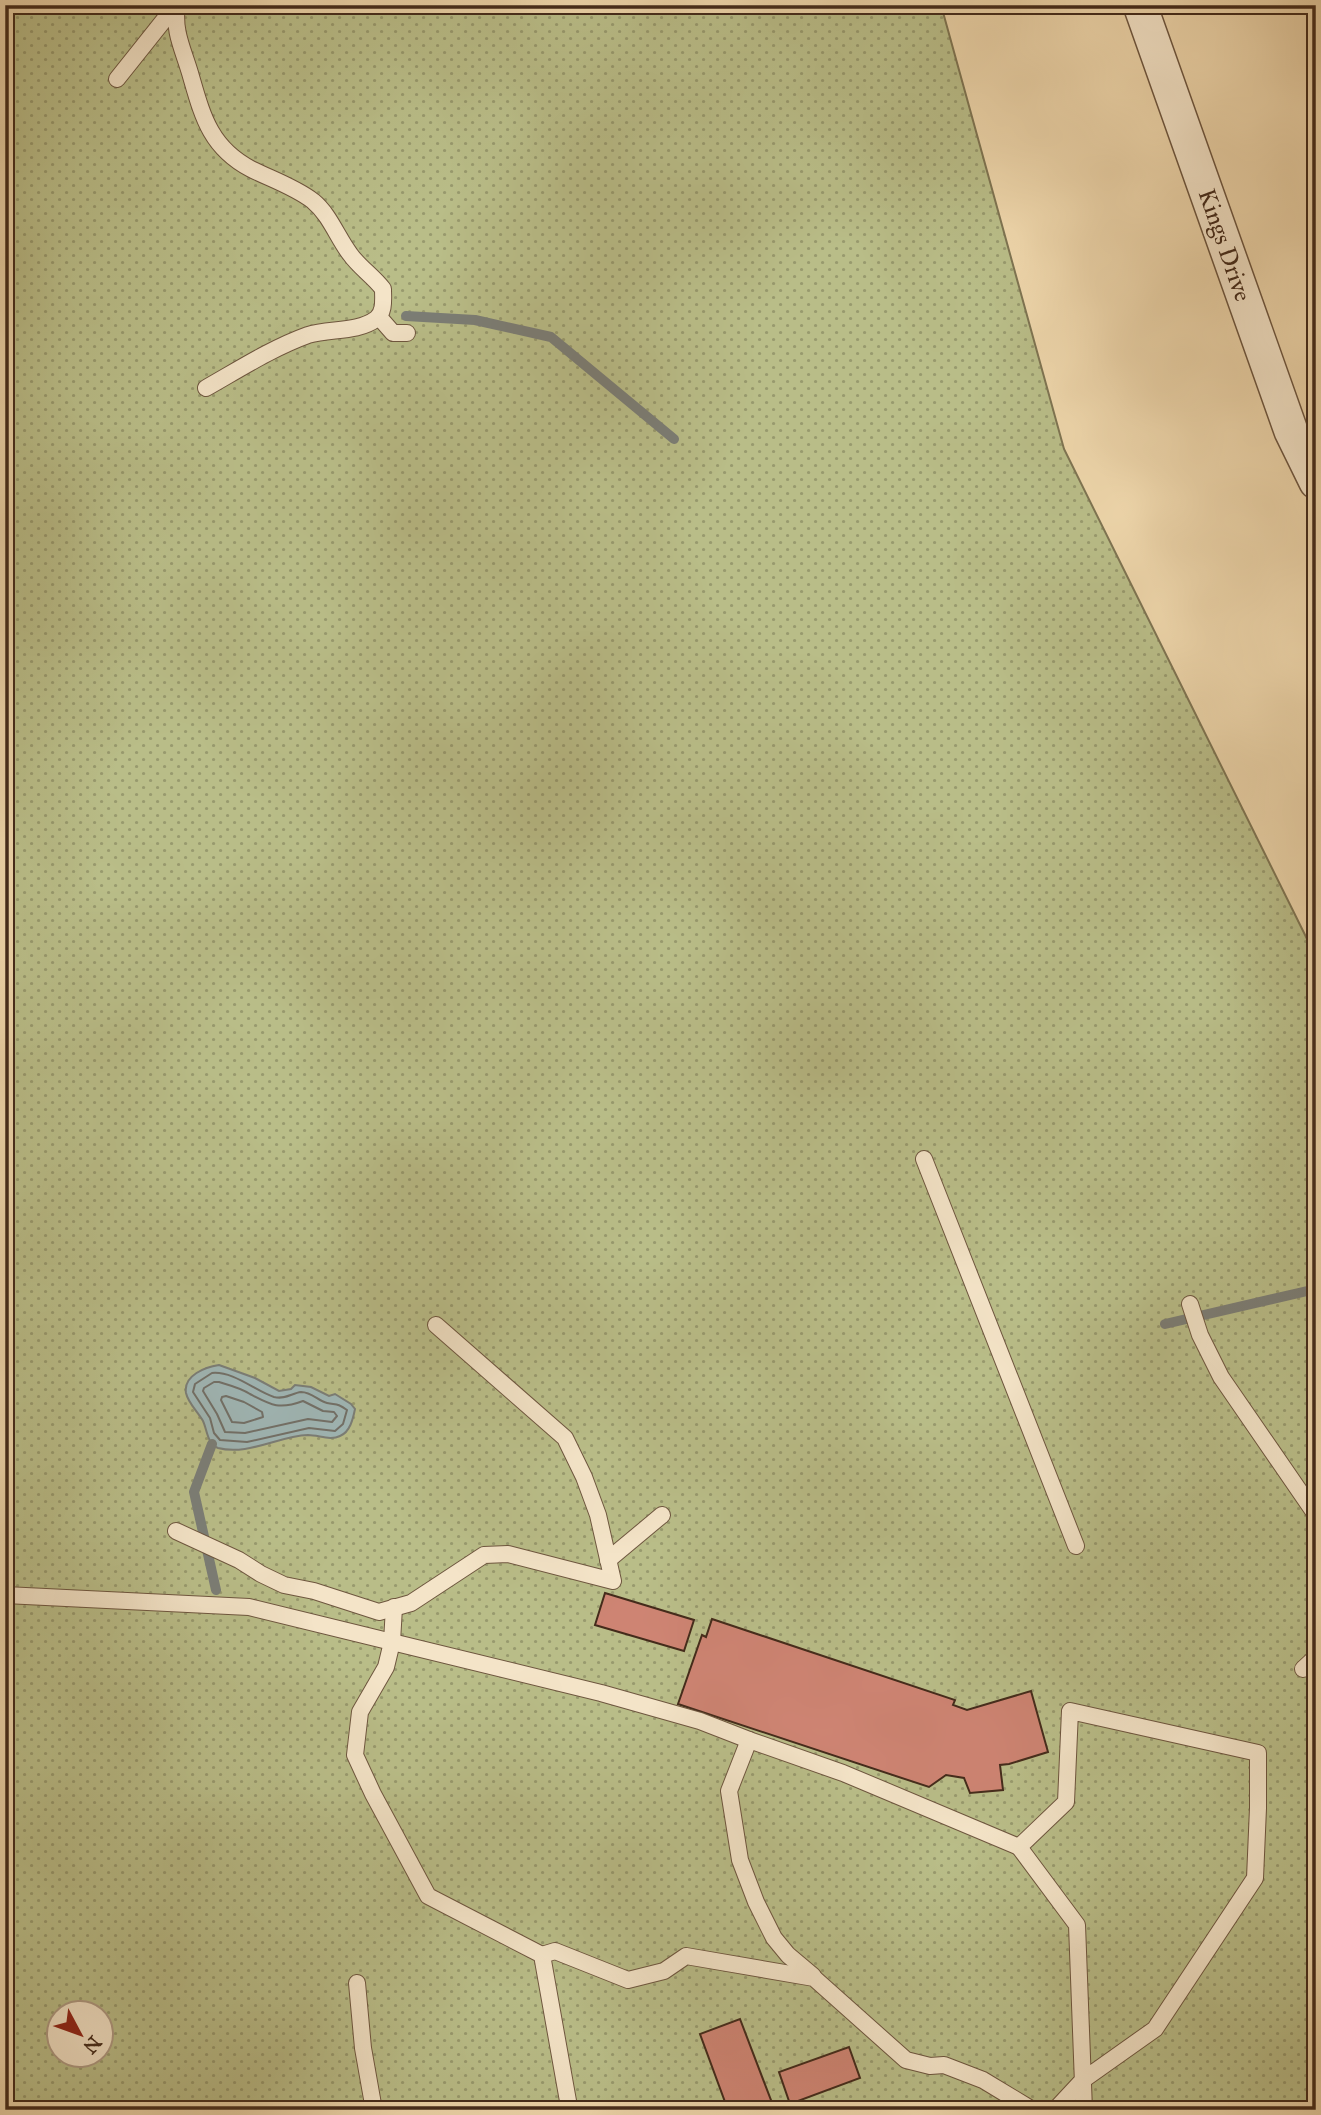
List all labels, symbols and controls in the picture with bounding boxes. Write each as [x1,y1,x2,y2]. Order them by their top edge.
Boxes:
street label: Kings Drive [1192,185,1258,305]
north arrow [46,2000,116,2070]
text: N [78,2031,106,2058]

